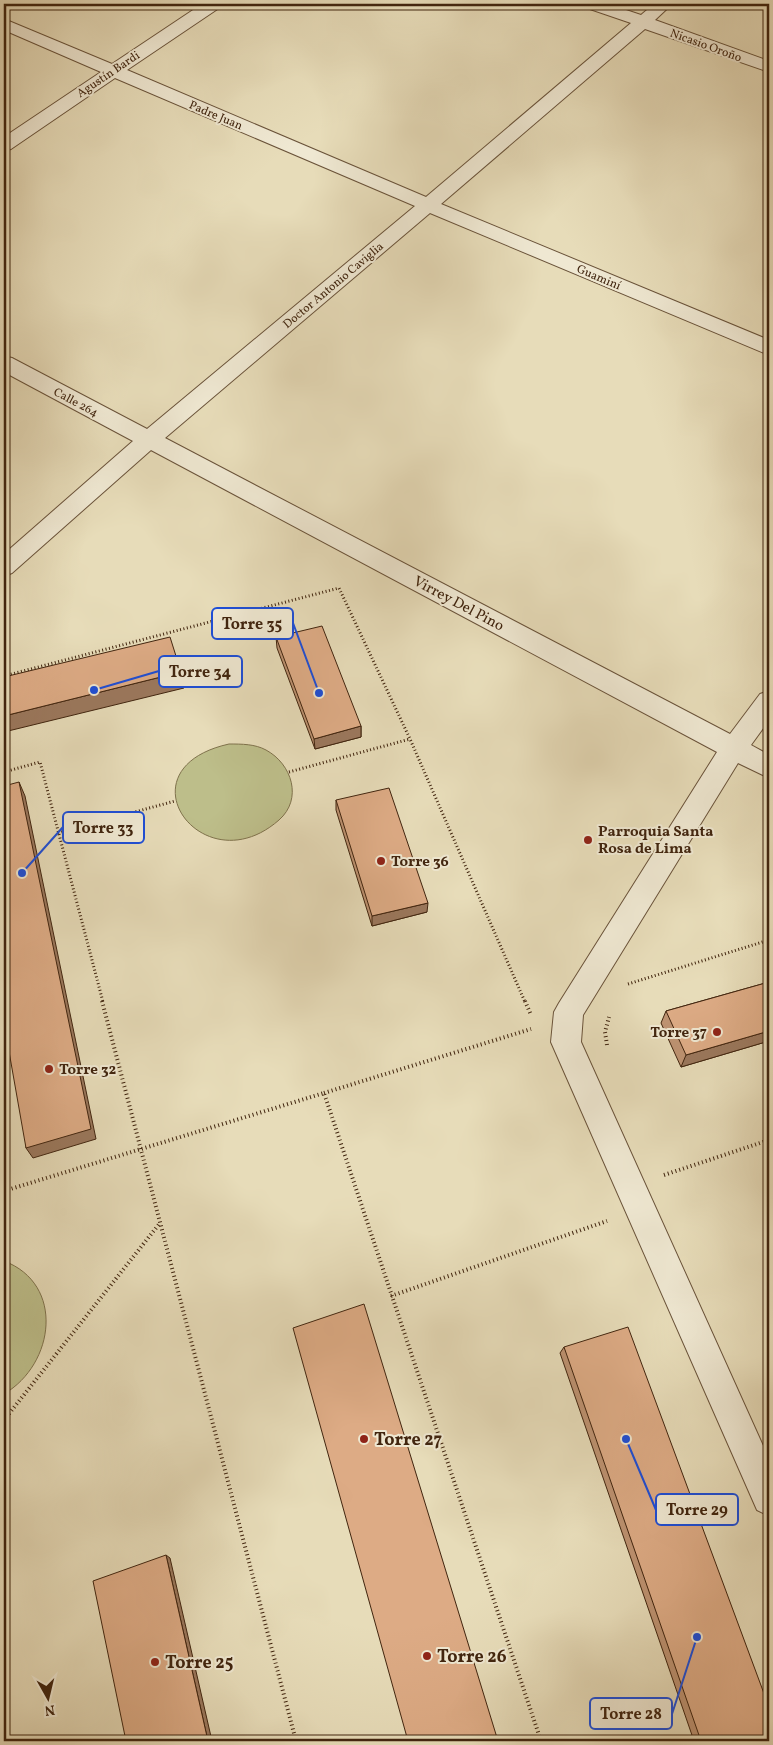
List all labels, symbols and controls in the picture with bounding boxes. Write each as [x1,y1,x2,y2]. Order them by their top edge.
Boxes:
street label: Nicasio Oroño [668,26,744,66]
street label: Agustín Bardi [74,48,144,102]
street label: Padre Juan [186,97,245,134]
street label: Doctor Antonio Caviglia [280,239,387,333]
street label: Guaminí [574,261,624,295]
street label: Calle 264 [50,384,101,421]
street label: Virrey Del Pino [409,572,507,637]
callout: Torre 35 [212,608,293,639]
text: Torre 35 [222,614,283,636]
callout: Torre 34 [159,656,242,687]
text: Torre 34 [169,662,232,684]
callout: Torre 33 [63,812,144,843]
text: Torre 33 [72,818,134,840]
place label: Parroquia Santa Rosa de Lima [598,822,713,860]
marker: Parroquia Santa Rosa de Lima [582,834,594,846]
place label: Torre 36 [391,852,449,873]
marker: Torre 36 [375,855,387,867]
place label: Torre 37 [650,1023,707,1044]
marker: Torre 37 [711,1026,723,1038]
place label: Torre 32 [59,1060,117,1081]
marker: Torre 32 [43,1063,55,1075]
place label: Torre 27 [374,1428,442,1453]
marker: Torre 27 [358,1433,370,1445]
callout: Torre 29 [656,1494,738,1525]
text: Torre 29 [666,1500,728,1522]
place label: Torre 26 [437,1645,507,1670]
marker: Torre 26 [421,1650,433,1662]
place label: Torre 25 [165,1651,233,1676]
marker: Torre 25 [149,1656,161,1668]
north arrow [22,1672,72,1722]
callout: Torre 28 [590,1698,672,1729]
text: N [43,1699,56,1720]
text: Torre 28 [600,1704,662,1726]

